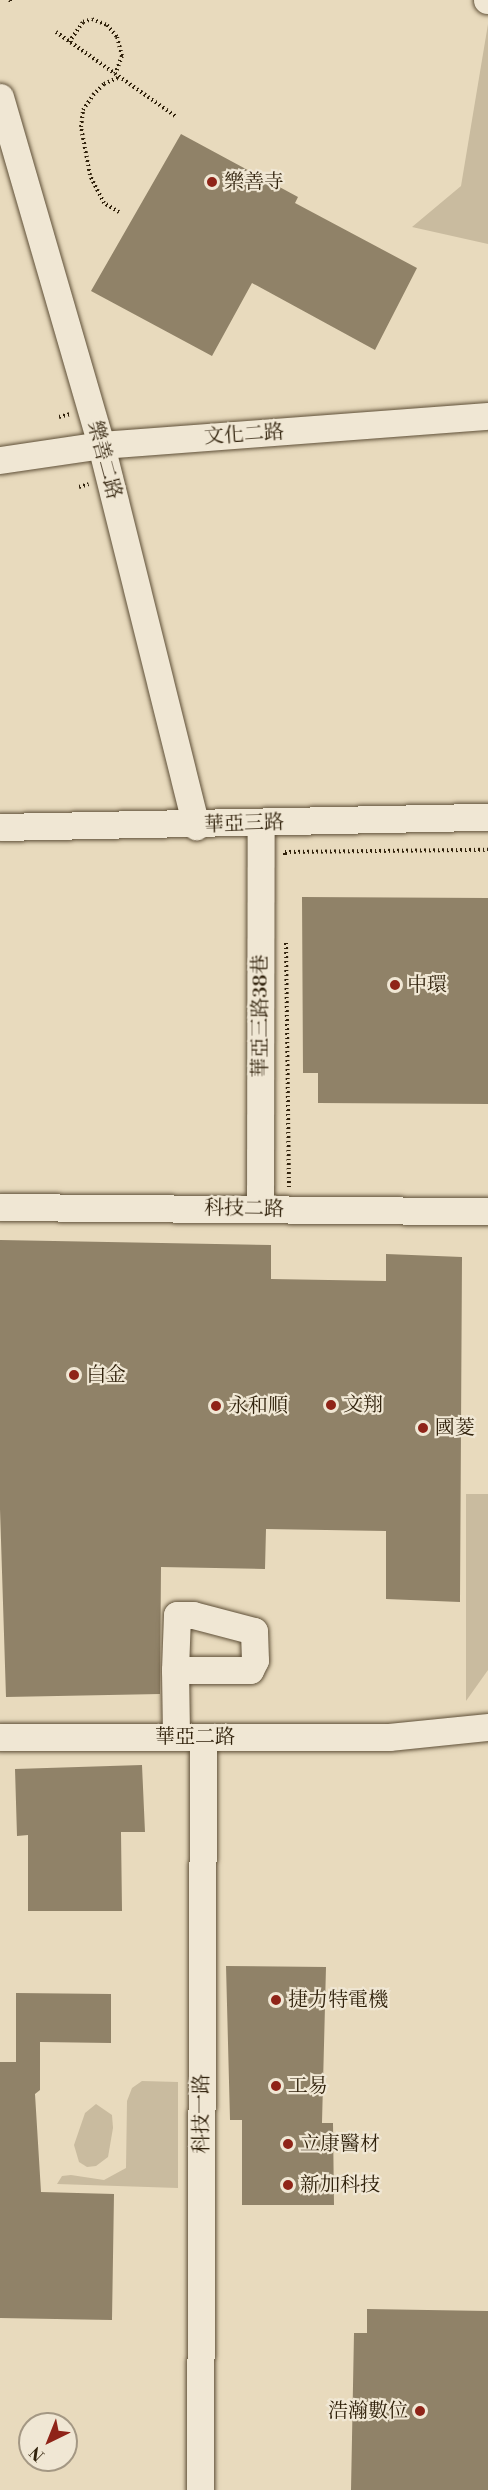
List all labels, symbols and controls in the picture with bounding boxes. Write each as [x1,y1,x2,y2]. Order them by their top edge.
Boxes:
place label: 樂善寺 [224,170,284,194]
marker: 樂善寺 [205,175,219,189]
street label: 樂善二路 [82,418,126,502]
street label: 文化二路 [203,420,285,450]
street label: 華亞三路 [204,811,284,837]
street label: 華亞三路38巷 [249,954,273,1078]
place label: 中環 [407,973,447,997]
marker: 中環 [388,978,402,992]
street label: 科技二路 [204,1196,284,1222]
place label: 白金 [86,1363,126,1387]
marker: 白金 [67,1368,81,1382]
place label: 文翔 [343,1393,383,1417]
place label: 永和順 [228,1394,288,1418]
marker: 文翔 [324,1398,338,1412]
marker: 永和順 [209,1399,223,1413]
place label: 國菱 [435,1416,475,1440]
marker: 國菱 [416,1421,430,1435]
street label: 華亞二路 [155,1725,235,1749]
place label: 捷力特電機 [288,1988,388,2012]
marker: 捷力特電機 [269,1993,283,2007]
street label: 科技一路 [190,2074,214,2154]
place label: 工易 [288,2074,328,2098]
marker: 工易 [269,2079,283,2093]
place label: 立康醫材 [300,2132,380,2156]
marker: 立康醫材 [281,2137,295,2151]
place label: 新加科技 [300,2173,380,2197]
marker: 新加科技 [281,2178,295,2192]
place label: 浩瀚數位 [328,2399,408,2423]
marker: 浩瀚數位 [413,2404,427,2418]
north arrow [18,2412,78,2472]
text: N [26,2442,49,2465]

